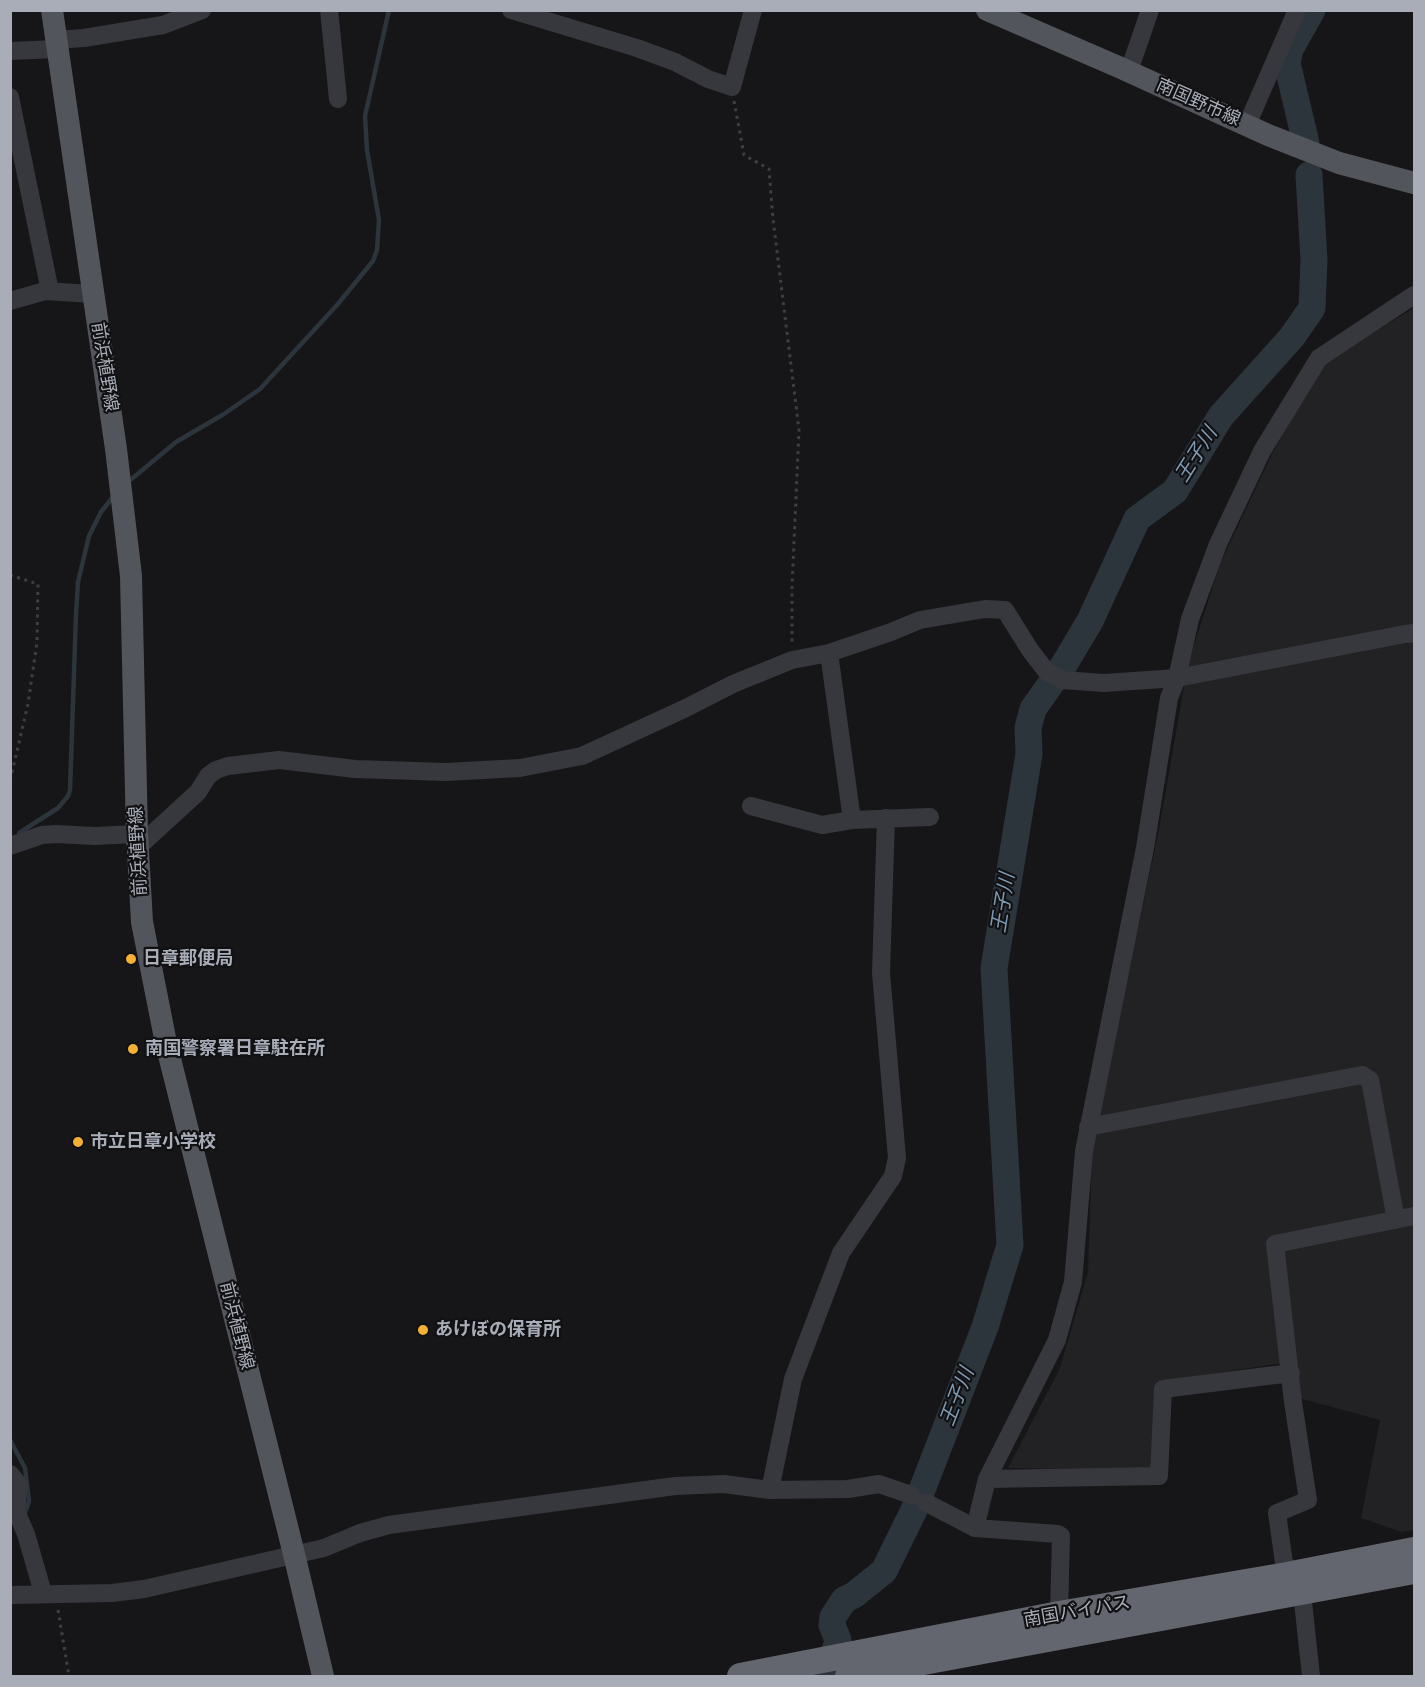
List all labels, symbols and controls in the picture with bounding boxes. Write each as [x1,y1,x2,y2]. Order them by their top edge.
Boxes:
street label: 南国野市線 [1152,75,1244,131]
street label: 前浜植野線 [86,321,122,413]
water label: 王子川 [1171,423,1223,487]
street label: 前浜植野線 [126,805,152,897]
water label: 王子川 [987,871,1021,935]
place label: 日章郵便局 [143,948,233,970]
marker: 日章郵便局 [124,952,138,966]
place label: 南国警察署日章駐在所 [145,1038,325,1060]
marker: 南国警察署日章駐在所 [126,1042,140,1056]
place label: 市立日章小学校 [90,1131,216,1153]
marker: 市立日章小学校 [71,1135,85,1149]
street label: 前浜植野線 [215,1280,257,1372]
place label: あけぼの保育所 [435,1319,561,1341]
marker: あけぼの保育所 [416,1323,430,1337]
water label: 王子川 [936,1365,980,1429]
street label: 南国バイパス [1022,1592,1132,1632]

